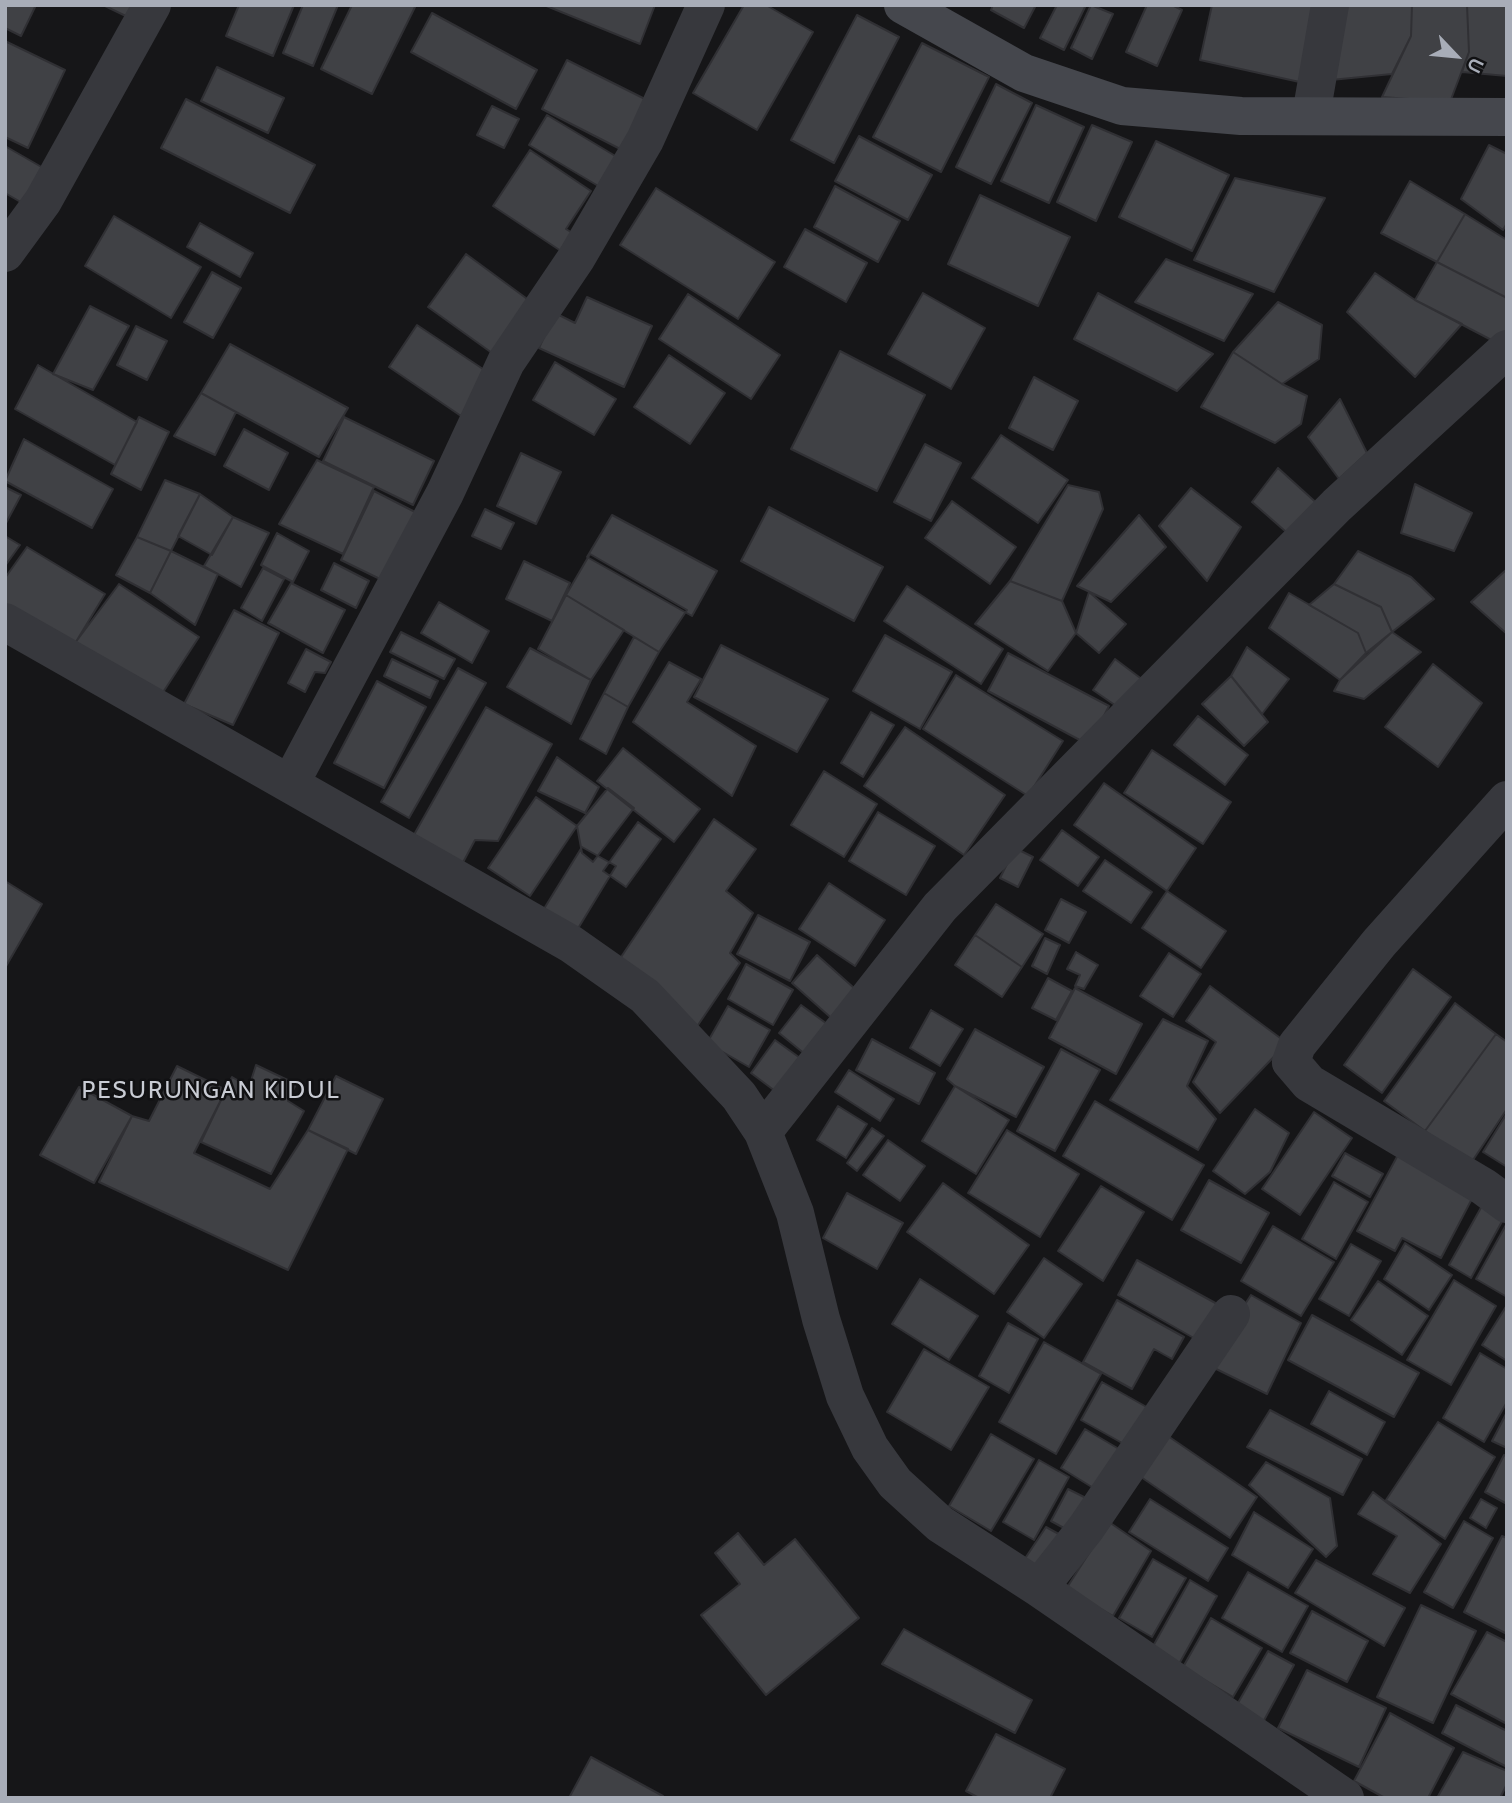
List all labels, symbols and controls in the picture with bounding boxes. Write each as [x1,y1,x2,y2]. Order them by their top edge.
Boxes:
north arrow [1421,21,1491,91]
text: U [1462,54,1489,77]
district label: PESURUNGAN KIDUL [84,1077,338,1105]

